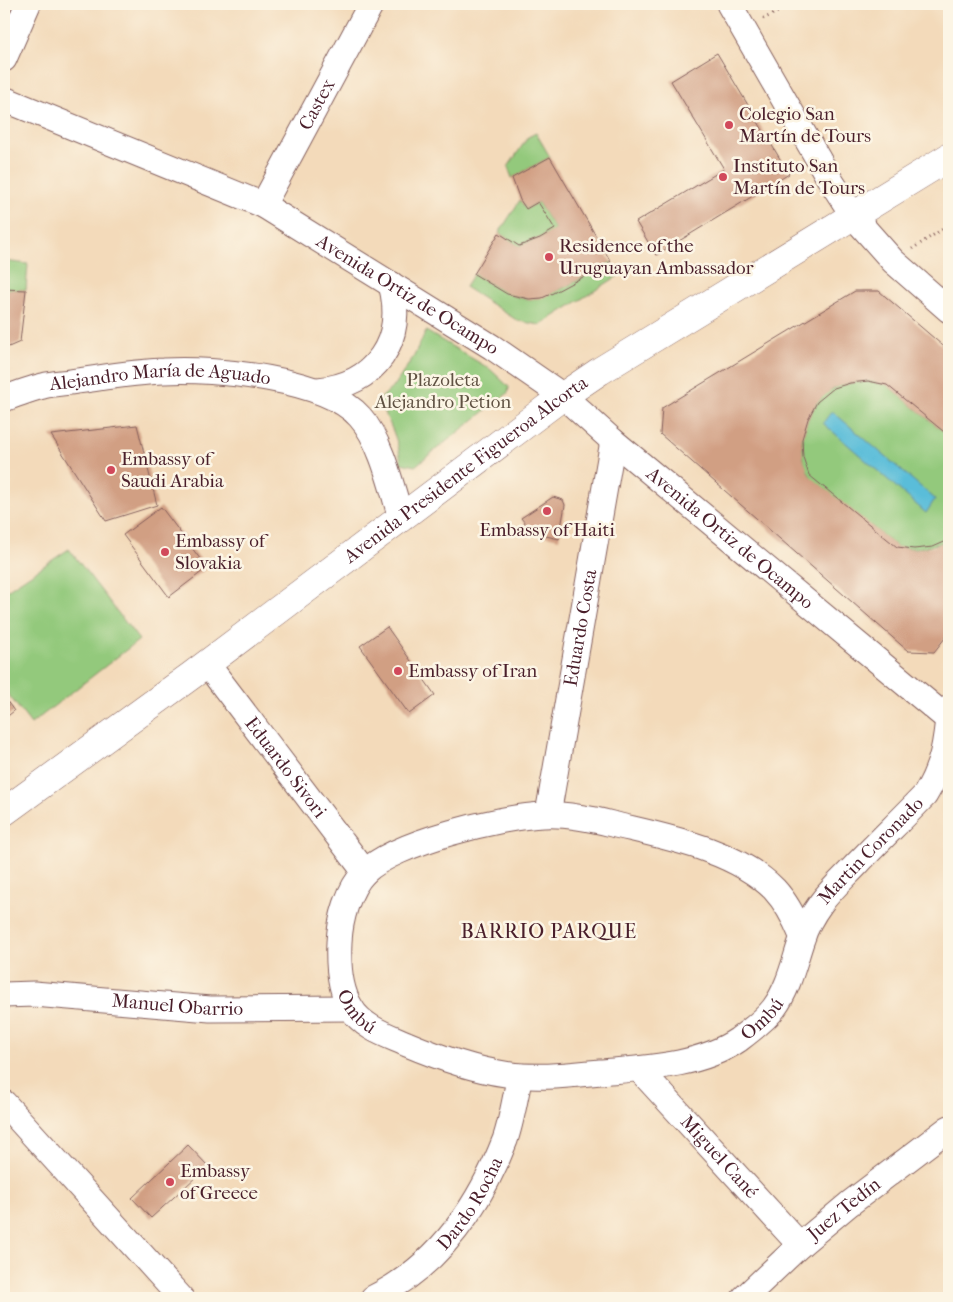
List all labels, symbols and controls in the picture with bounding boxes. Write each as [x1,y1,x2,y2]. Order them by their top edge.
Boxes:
street label: Castex [294,75,340,134]
place label: Colegio San Martín de Tours [739,103,871,147]
marker: Colegio San Martín de Tours [723,119,735,131]
place label: Instituto San Martín de Tours [733,155,865,199]
marker: Instituto San Martín de Tours [717,171,729,183]
street label: Avenida Ortiz de Ocampo [312,229,503,360]
place label: Residence of the Uruguayan Ambassador [559,235,755,279]
marker: Residence of the Uruguayan Ambassador [543,251,555,263]
street label: Alejandro María de Aguado [47,359,273,395]
park label: Plazoleta Alejandro Petion [374,369,511,413]
street label: Avenida Presidente Figueroa Alcorta [339,371,592,568]
place label: Embassy of Saudi Arabia [121,448,224,492]
street label: Avenida Ortiz de Ocampo [641,462,818,614]
marker: Embassy of Saudi Arabia [105,464,117,476]
marker: Embassy of Haiti [541,505,553,517]
place label: Embassy of Haiti [479,519,615,541]
place label: Embassy of Slovakia [175,530,269,574]
marker: Embassy of Slovakia [159,546,171,558]
street label: Eduardo Costa [559,567,601,688]
place label: Embassy of Iran [408,660,537,682]
marker: Embassy of Iran [392,665,404,677]
street label: Eduardo Sivori [240,713,331,823]
street label: Martin Coronado [813,792,928,909]
district label: BARRIO PARQUE [461,920,637,943]
street label: Ombú [333,986,380,1039]
street label: Manuel Obarrio [111,990,244,1020]
street label: Ombú [736,994,789,1045]
street label: Miguel Cané [676,1111,763,1203]
street label: Dardo Rocha [432,1153,508,1255]
place label: Embassy of Greece [180,1160,258,1204]
street label: Juez Tedín [802,1173,885,1246]
marker: Embassy of Greece [164,1176,176,1188]

